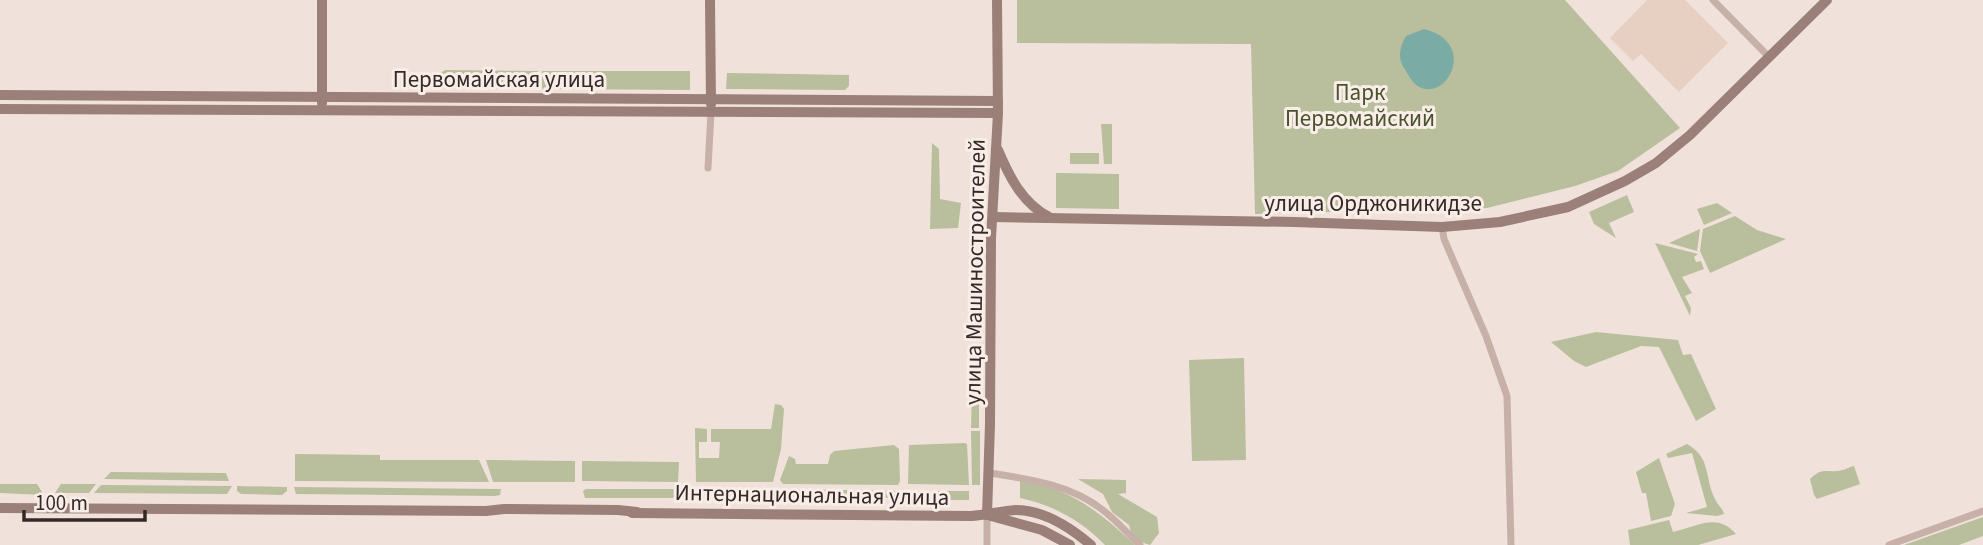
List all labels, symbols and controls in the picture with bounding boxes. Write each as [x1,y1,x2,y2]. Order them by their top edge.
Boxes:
street label: Первомайская улица [393,63,605,96]
park label: Парк Первомайский [1285,76,1435,135]
street label: улица Машиностроителей [956,139,994,405]
street label: улица Орджоникидзе [1264,187,1482,220]
street label: Интернациональная улица [674,476,950,514]
scale bar [24,478,145,522]
text: 100 m [35,488,88,518]

